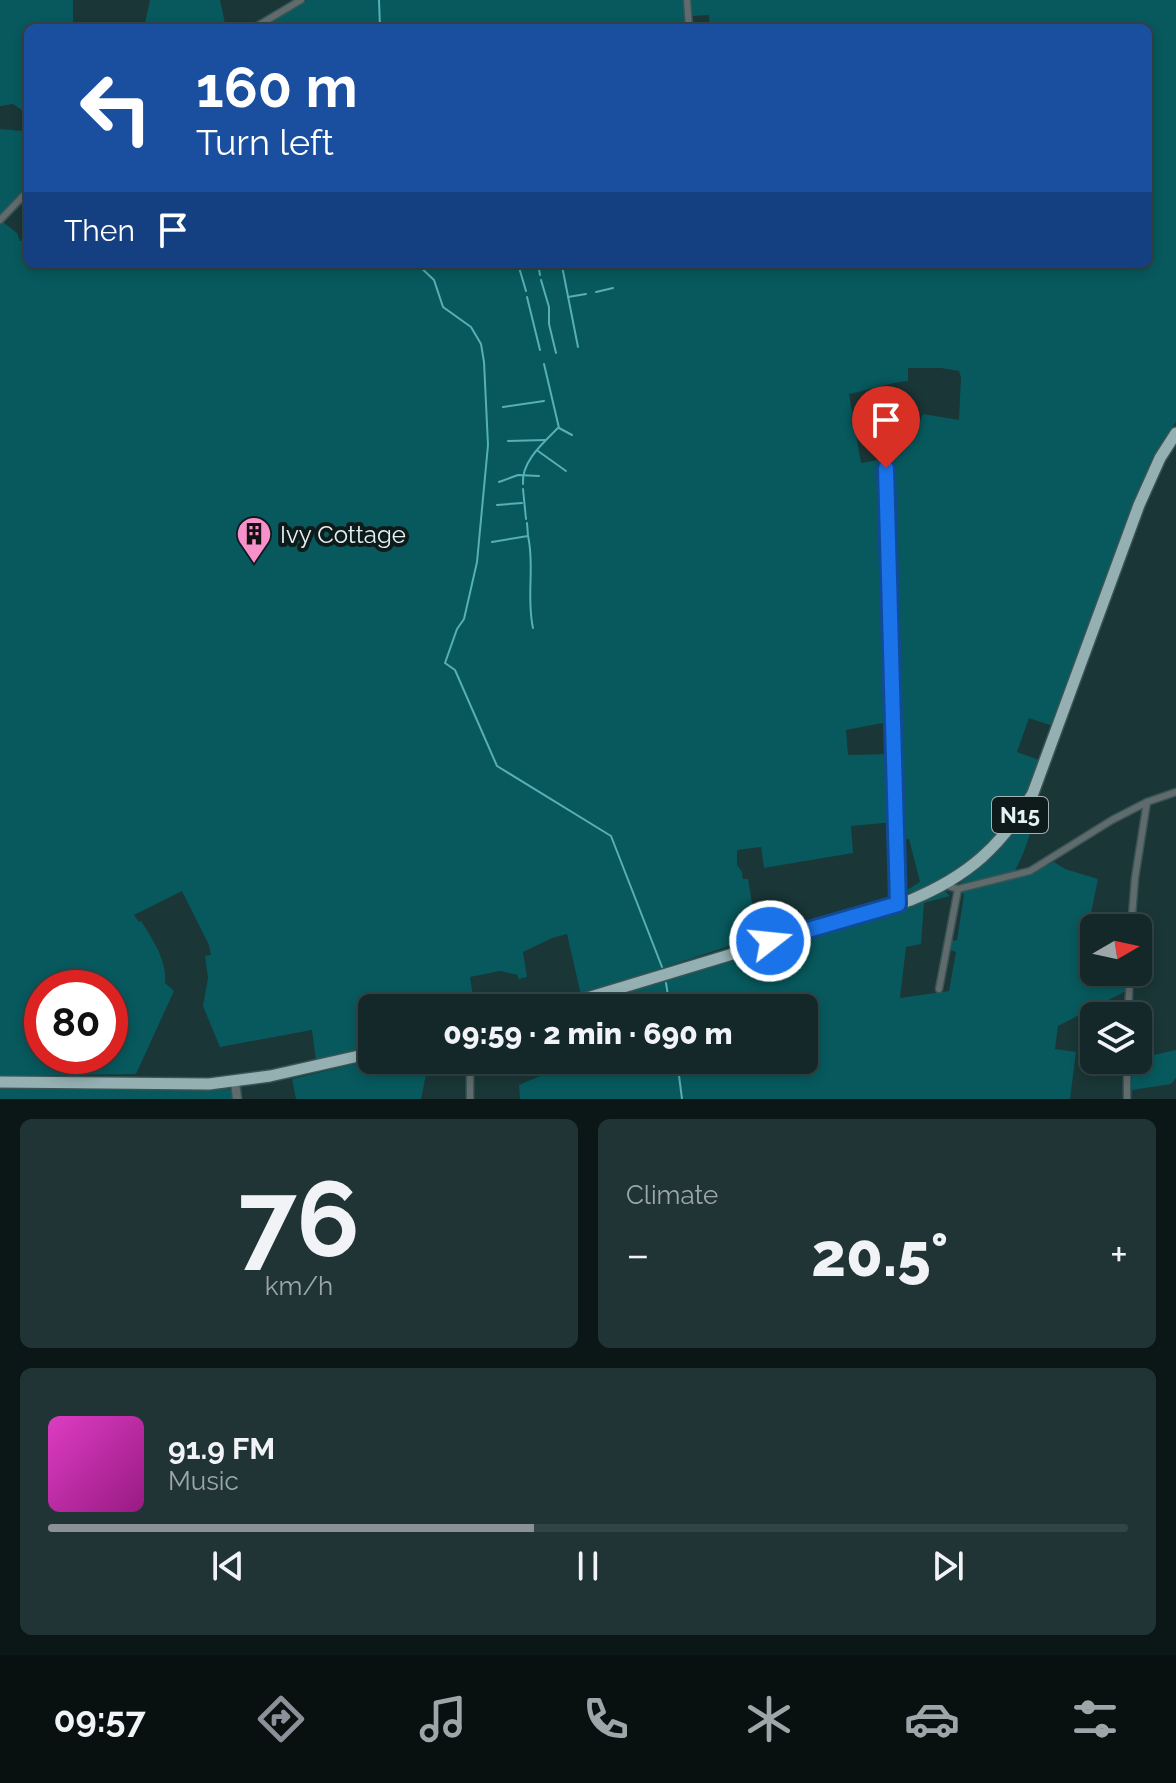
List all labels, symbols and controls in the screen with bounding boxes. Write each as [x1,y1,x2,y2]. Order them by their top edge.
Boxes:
text: 160 m [196,54,358,120]
icon: left [64,56,168,160]
text: Turn left [196,121,334,163]
icon: arrive [151,208,195,252]
text: Then [64,213,135,248]
pin [852,386,920,468]
icon: arrive [864,398,908,442]
building icon: Ivy Cottage [235,515,273,565]
place label: Ivy Cottage [280,520,406,549]
road number: N15 [992,797,1048,833]
position arrow [728,899,812,983]
north arrow [1080,914,1152,986]
map controls [1080,914,1152,1074]
speed limit sign: 80 [24,970,128,1074]
button: layers [1080,1002,1152,1074]
text: 09:59 · 2 min · 690 m [443,1016,733,1051]
text: 76 [238,1158,360,1280]
text: Climate [626,1180,718,1210]
text: 20.5° [811,1220,948,1290]
text: − [626,1229,650,1280]
text: + [1110,1229,1128,1280]
text: km/h [265,1271,333,1301]
text: 91.9 FM [168,1431,275,1466]
text: Music [168,1466,239,1496]
icon: previous [206,1544,250,1588]
icon: pause [566,1544,610,1588]
icon: next [926,1544,970,1588]
icon: directions [253,1691,309,1747]
icon: music [415,1691,471,1747]
icon: phone [578,1691,634,1747]
icon: climate [741,1691,797,1747]
icon: car [904,1691,960,1747]
icon: filters [1067,1691,1123,1747]
text: 09:57 [53,1698,146,1740]

